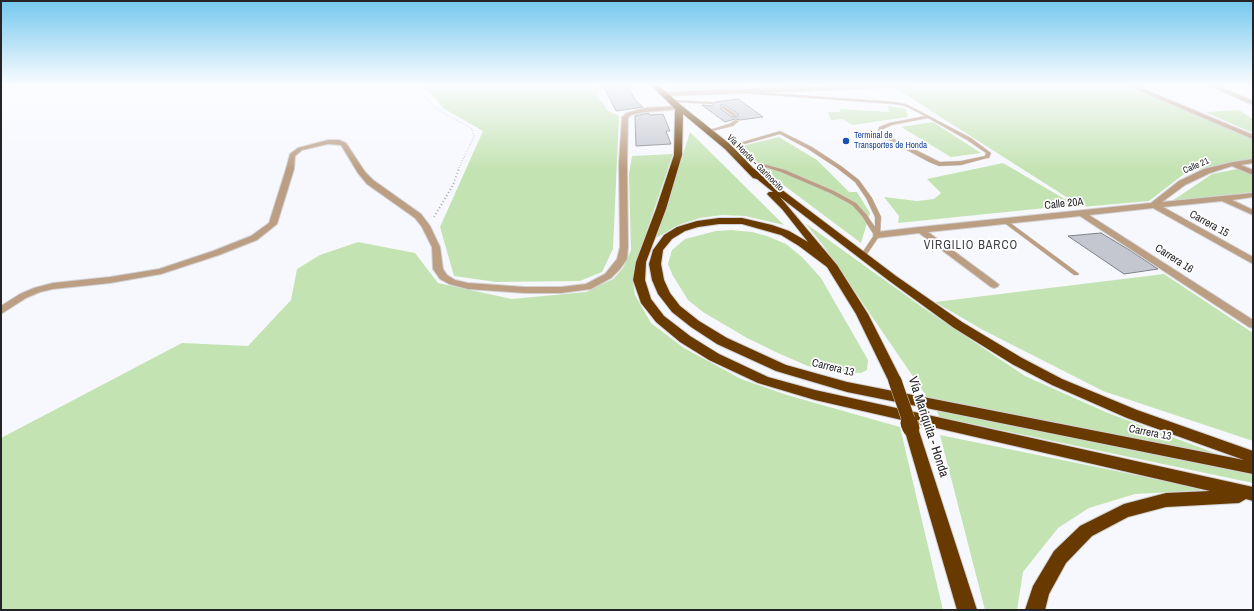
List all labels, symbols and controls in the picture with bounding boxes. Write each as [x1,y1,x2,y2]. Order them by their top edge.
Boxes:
place label: Terminal de Transportes de Honda [854,131,927,152]
street label: Vía Honda - Garinocito [724,132,786,194]
marker: Terminal de Transportes de Honda [841,136,851,146]
street label: Calle 21 [1181,156,1211,176]
street label: Calle 20A [1044,195,1084,213]
street label: Carrera 15 [1187,208,1231,240]
district label: VIRGILIO BARCO [924,239,1018,253]
street label: Carrera 16 [1152,242,1196,276]
street label: Carrera 13 [810,356,856,380]
street label: Vía Mariquita - Honda [904,375,952,479]
street label: Carrera 13 [1128,422,1172,444]

